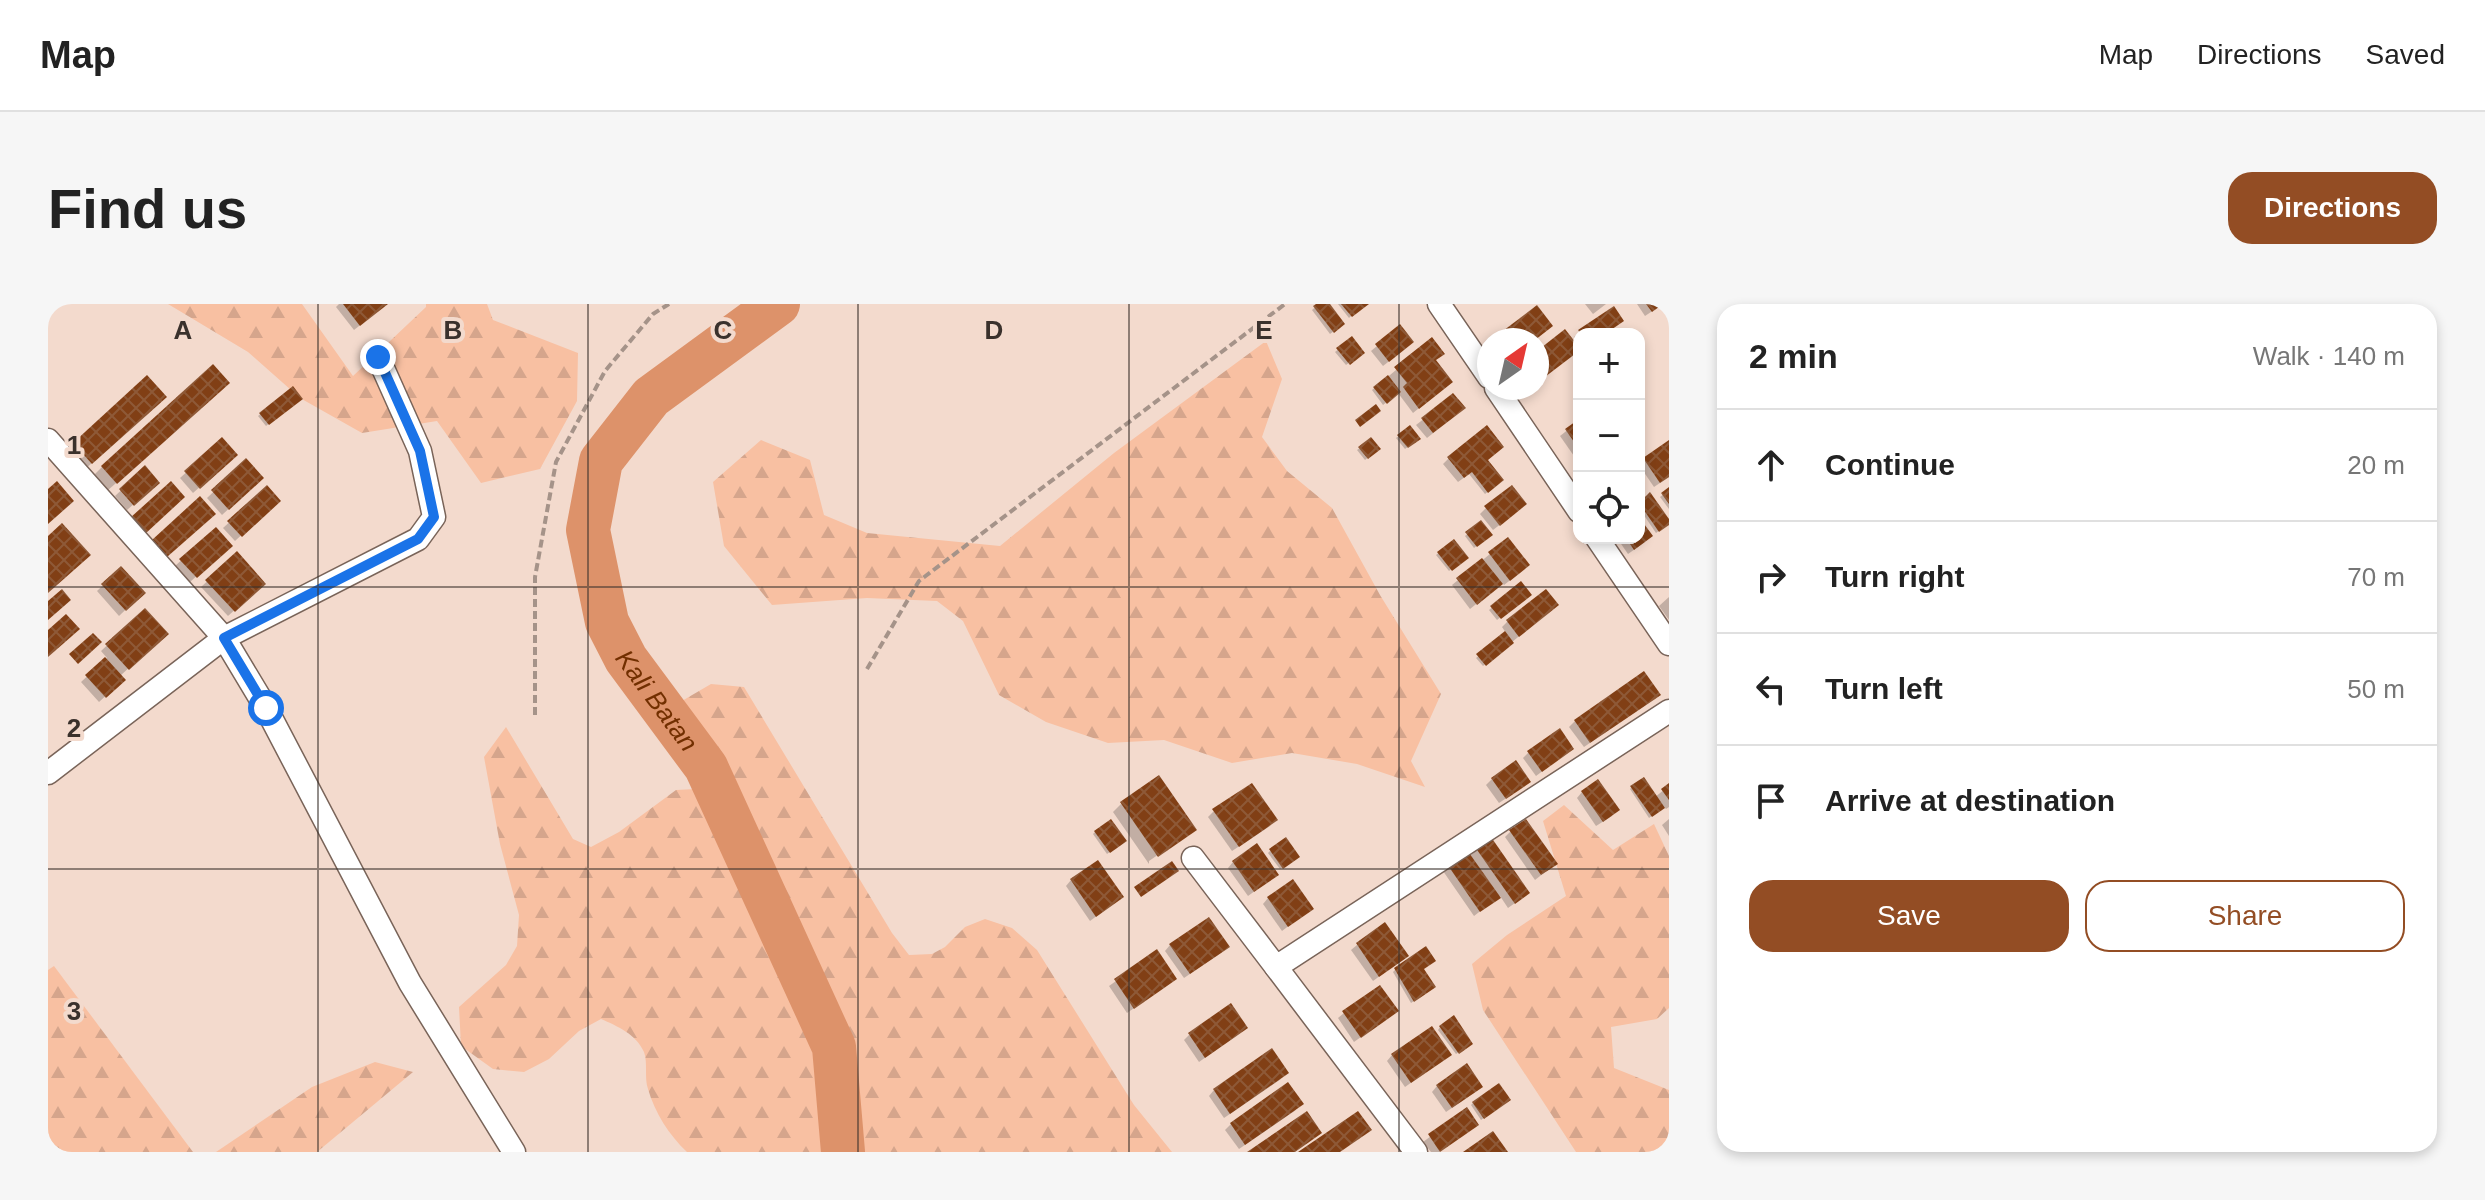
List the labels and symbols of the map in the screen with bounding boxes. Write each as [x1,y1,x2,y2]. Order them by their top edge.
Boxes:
text: A [174,315,193,345]
text: B [444,315,462,345]
text: C [714,315,733,345]
text: D [985,315,1003,345]
text: E [1255,315,1273,345]
north arrow [1477,328,1549,400]
route end [360,339,396,375]
text: 1 [67,430,81,460]
water label: Kali Batan [609,644,704,757]
route start [248,690,284,726]
text: 2 [67,713,81,743]
text: 3 [67,996,81,1026]

